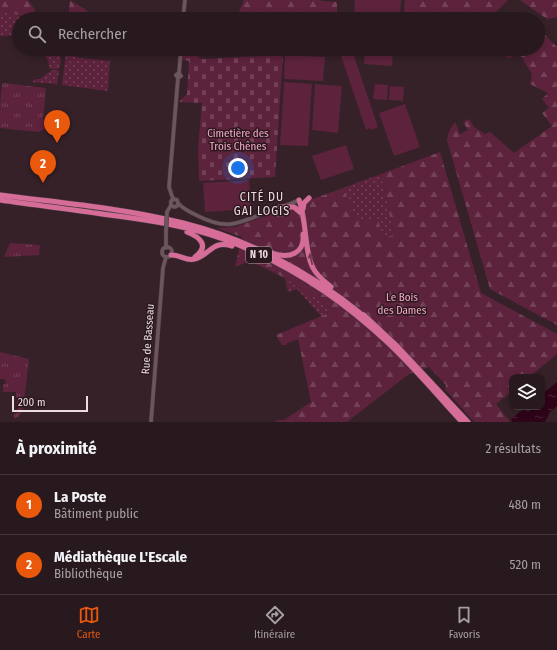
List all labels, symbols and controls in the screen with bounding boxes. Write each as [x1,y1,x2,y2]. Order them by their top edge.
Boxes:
search box [12,12,545,56]
icon: search [26,23,48,45]
text: Rechercher [58,25,127,43]
pin: 1 [44,110,70,143]
park label: Cimetière des Trois Chênes [207,127,269,153]
pin: 2 [30,150,56,183]
your location [228,158,248,178]
district label: CITÉ DU GAI LOGIS [234,189,290,218]
road number: N 10 [246,247,272,263]
one-way arrow [307,253,313,265]
park label: Le Bois des Dames [378,291,427,317]
street label: Rue de Basseau [139,303,157,375]
map controls [509,374,545,410]
button: layers [509,374,545,410]
scale bar [12,394,88,413]
text: 200 m [18,396,45,409]
text: À proximité [16,438,97,459]
text: 2 résultats [486,441,541,456]
text: La Poste [54,488,106,506]
text: 1 [26,497,32,512]
text: 480 m [508,497,541,512]
text: Bâtiment public [54,506,139,521]
text: Médiathèque L'Escale [54,548,187,566]
text: 2 [26,557,32,572]
text: 520 m [510,557,541,572]
text: Bibliothèque [54,566,123,581]
tab: Carte [77,604,100,641]
tab: Itinéraire [254,604,295,641]
tab: Favoris [449,604,480,641]

